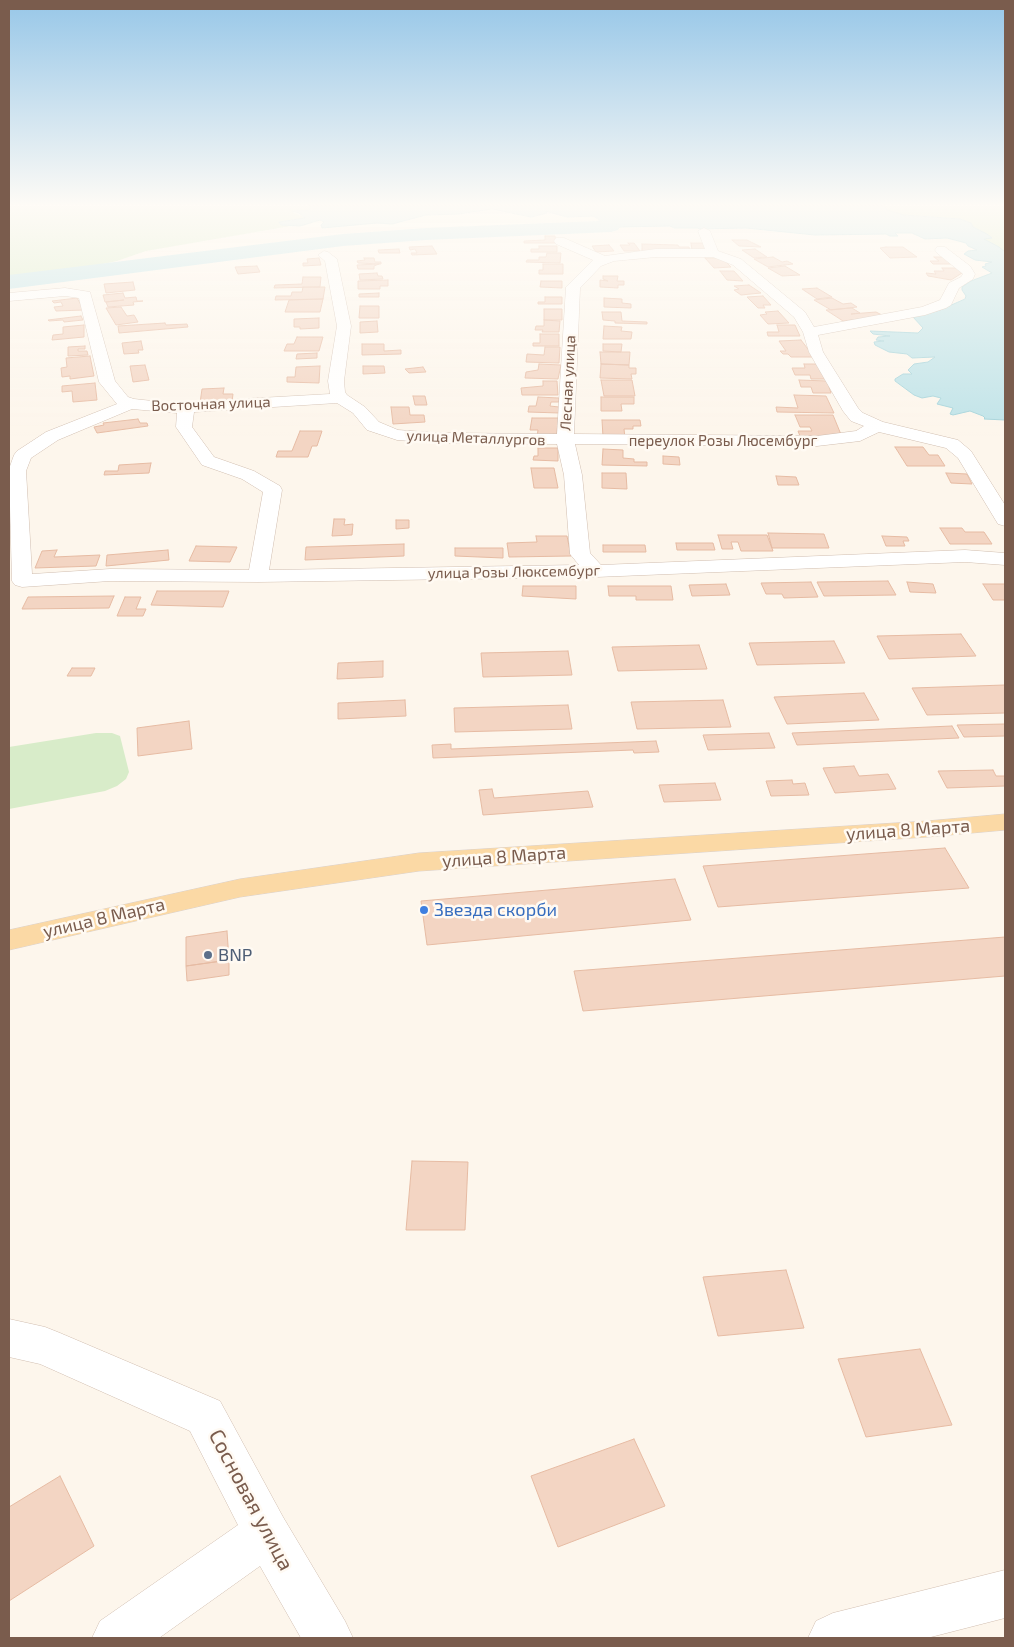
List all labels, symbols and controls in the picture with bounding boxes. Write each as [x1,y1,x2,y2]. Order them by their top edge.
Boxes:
street label: Лесная улица [557,335,579,431]
street label: Восточная улица [151,393,271,415]
street label: улица Металлургов [406,427,546,449]
street label: переулок Розы Люсембург [629,432,817,450]
street label: улица Розы Люксембург [428,561,600,583]
street label: улица 8 Марта [845,815,971,845]
street label: улица 8 Марта [441,842,567,872]
street label: улица 8 Марта [41,894,167,942]
place label: Звезда скорби [434,899,557,921]
marker: Звезда скорби [418,904,430,916]
place label: BNP [218,944,252,966]
marker: BNP [202,949,214,961]
street label: Сосновая улица [203,1425,299,1575]

